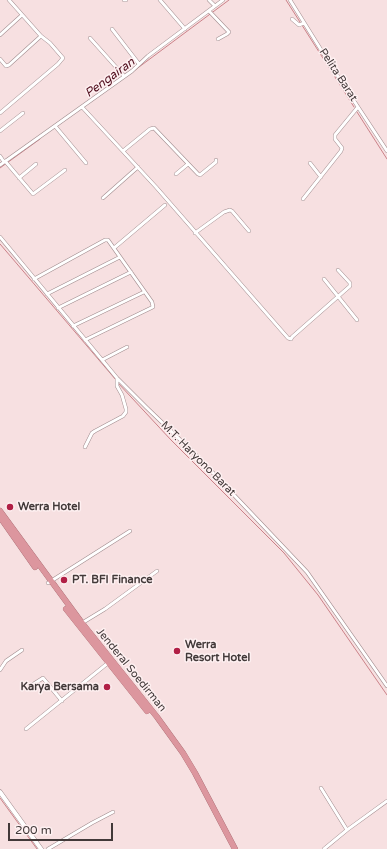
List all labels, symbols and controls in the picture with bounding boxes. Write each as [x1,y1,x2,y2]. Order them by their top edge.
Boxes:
street label: Pelita Barat [316,46,360,104]
water label: Pengairan [82,55,138,101]
street label: M.T. Haryono Barat [158,419,238,499]
place label: Werra Hotel [18,500,80,514]
marker: Werra Hotel [5,502,15,512]
place label: PT. BFI Finance [72,573,152,587]
marker: PT. BFI Finance [59,575,69,585]
street label: Jenderal Soedirman [93,626,169,714]
place label: Werra Resort Hotel [185,638,250,664]
marker: Werra Resort Hotel [172,646,182,656]
place label: Karya Bersama [21,680,99,694]
marker: Karya Bersama [102,682,112,692]
scale bar [10,815,115,841]
text: 200 m [15,823,52,837]

